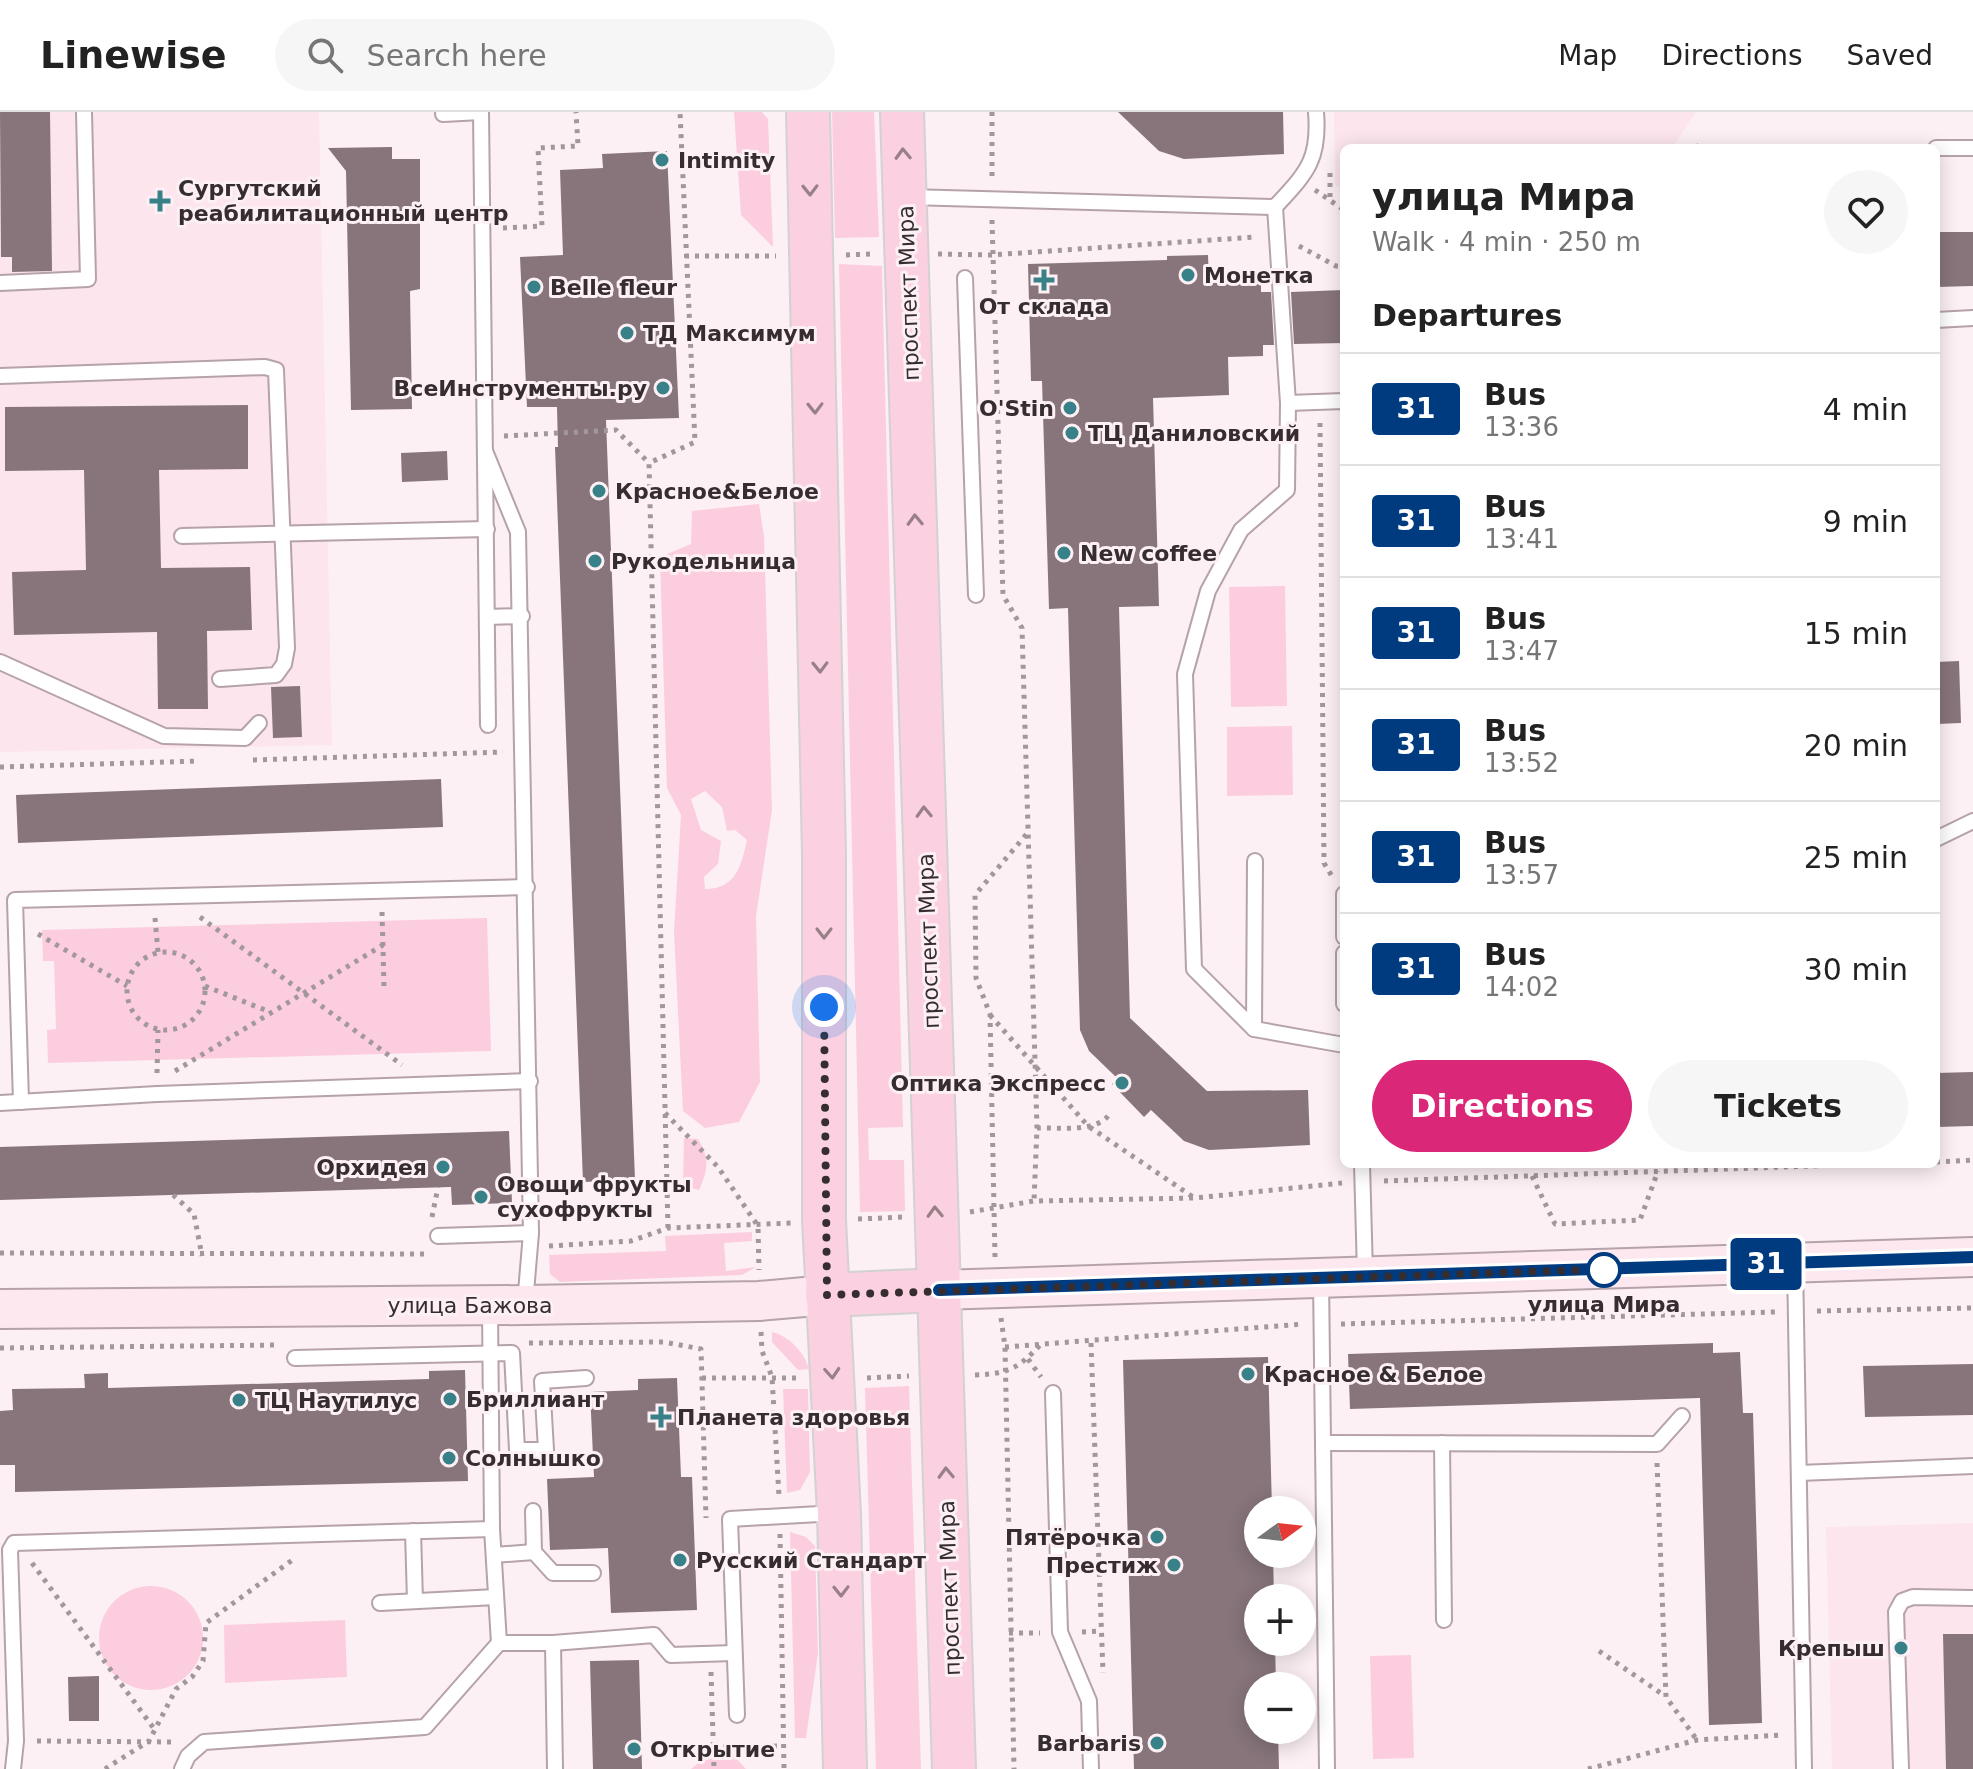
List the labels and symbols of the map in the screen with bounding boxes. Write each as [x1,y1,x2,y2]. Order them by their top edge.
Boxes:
one-way arrow [895,147,912,160]
place label: Intimity [678,148,775,173]
marker: Intimity [653,151,671,169]
place label: Сургутский реабилитационный центр [178,176,509,226]
one-way arrow [801,184,818,197]
marker: Сургутский реабилитационный центр [149,190,171,212]
street label: проспект Мира [893,205,924,381]
place label: Монетка [1204,263,1314,288]
marker: Монетка [1179,266,1197,284]
marker: От склада [1035,271,1053,289]
place label: Belle fleur [550,275,677,300]
marker: Belle fleur [525,278,543,296]
place label: От склада [979,294,1109,319]
place label: ТД Максимум [643,321,816,346]
marker: ТД Максимум [618,324,636,342]
place label: ВсеИнструменты.ру [394,376,647,401]
marker: ВсеИнструменты.ру [654,379,672,397]
place label: O'Stin [979,396,1054,421]
marker: O'Stin [1061,399,1079,417]
one-way arrow [806,402,824,415]
place label: ТЦ Даниловский [1088,421,1300,446]
marker: ТЦ Даниловский [1063,424,1081,442]
place label: Красное&Белое [615,479,819,504]
marker: Красное&Белое [590,482,608,500]
one-way arrow [907,513,924,526]
place label: New coffee [1080,541,1217,566]
marker: New coffee [1055,544,1073,562]
place label: Рукодельница [611,549,796,574]
marker: Рукодельница [586,552,604,570]
one-way arrow [811,661,829,674]
one-way arrow [916,805,933,818]
street label: проспект Мира [913,853,944,1029]
one-way arrow [815,927,833,940]
your location [804,987,844,1027]
place label: Оптика Экспресс [890,1071,1106,1096]
marker: Оптика Экспресс [1113,1074,1131,1092]
place label: Орхидея [316,1155,427,1180]
marker: Орхидея [434,1158,452,1176]
place label: Овощи фрукты сухофрукты [497,1172,692,1222]
marker: Овощи фрукты сухофрукты [472,1188,490,1206]
one-way arrow [927,1205,944,1218]
line badge: 31 [1730,1238,1802,1290]
marker: улица Мира [1587,1253,1621,1287]
place label: улица Мира [1528,1292,1680,1317]
street label: улица Бажова [387,1293,553,1318]
place label: Красное & Белое [1264,1362,1483,1387]
marker: Красное & Белое [1239,1365,1257,1383]
one-way arrow [823,1367,840,1380]
place label: Бриллиант [466,1387,605,1412]
place label: ТЦ Наутилус [255,1388,417,1413]
marker: Бриллиант [441,1390,459,1408]
marker: ТЦ Наутилус [230,1391,248,1409]
place label: Планета здоровья [677,1405,910,1430]
marker: Планета здоровья [652,1408,670,1426]
place label: Солнышко [465,1446,601,1471]
marker: Солнышко [440,1449,458,1467]
one-way arrow [937,1466,954,1479]
north arrow [1244,1496,1316,1568]
street label: проспект Мира [934,1500,965,1676]
place label: Пятёрочка [1005,1525,1141,1550]
marker: Пятёрочка [1148,1528,1166,1546]
place label: Русский Стандарт [696,1548,926,1573]
marker: Русский Стандарт [671,1551,689,1569]
place label: Престиж [1046,1553,1158,1578]
marker: Престиж [1165,1556,1183,1574]
one-way arrow [832,1585,849,1598]
place label: Крепыш [1778,1636,1885,1661]
marker: Крепыш [1892,1639,1910,1657]
place label: Barbaris [1036,1731,1141,1756]
marker: Barbaris [1148,1734,1166,1752]
place label: Открытие [650,1737,775,1762]
marker: Открытие [625,1740,643,1758]

